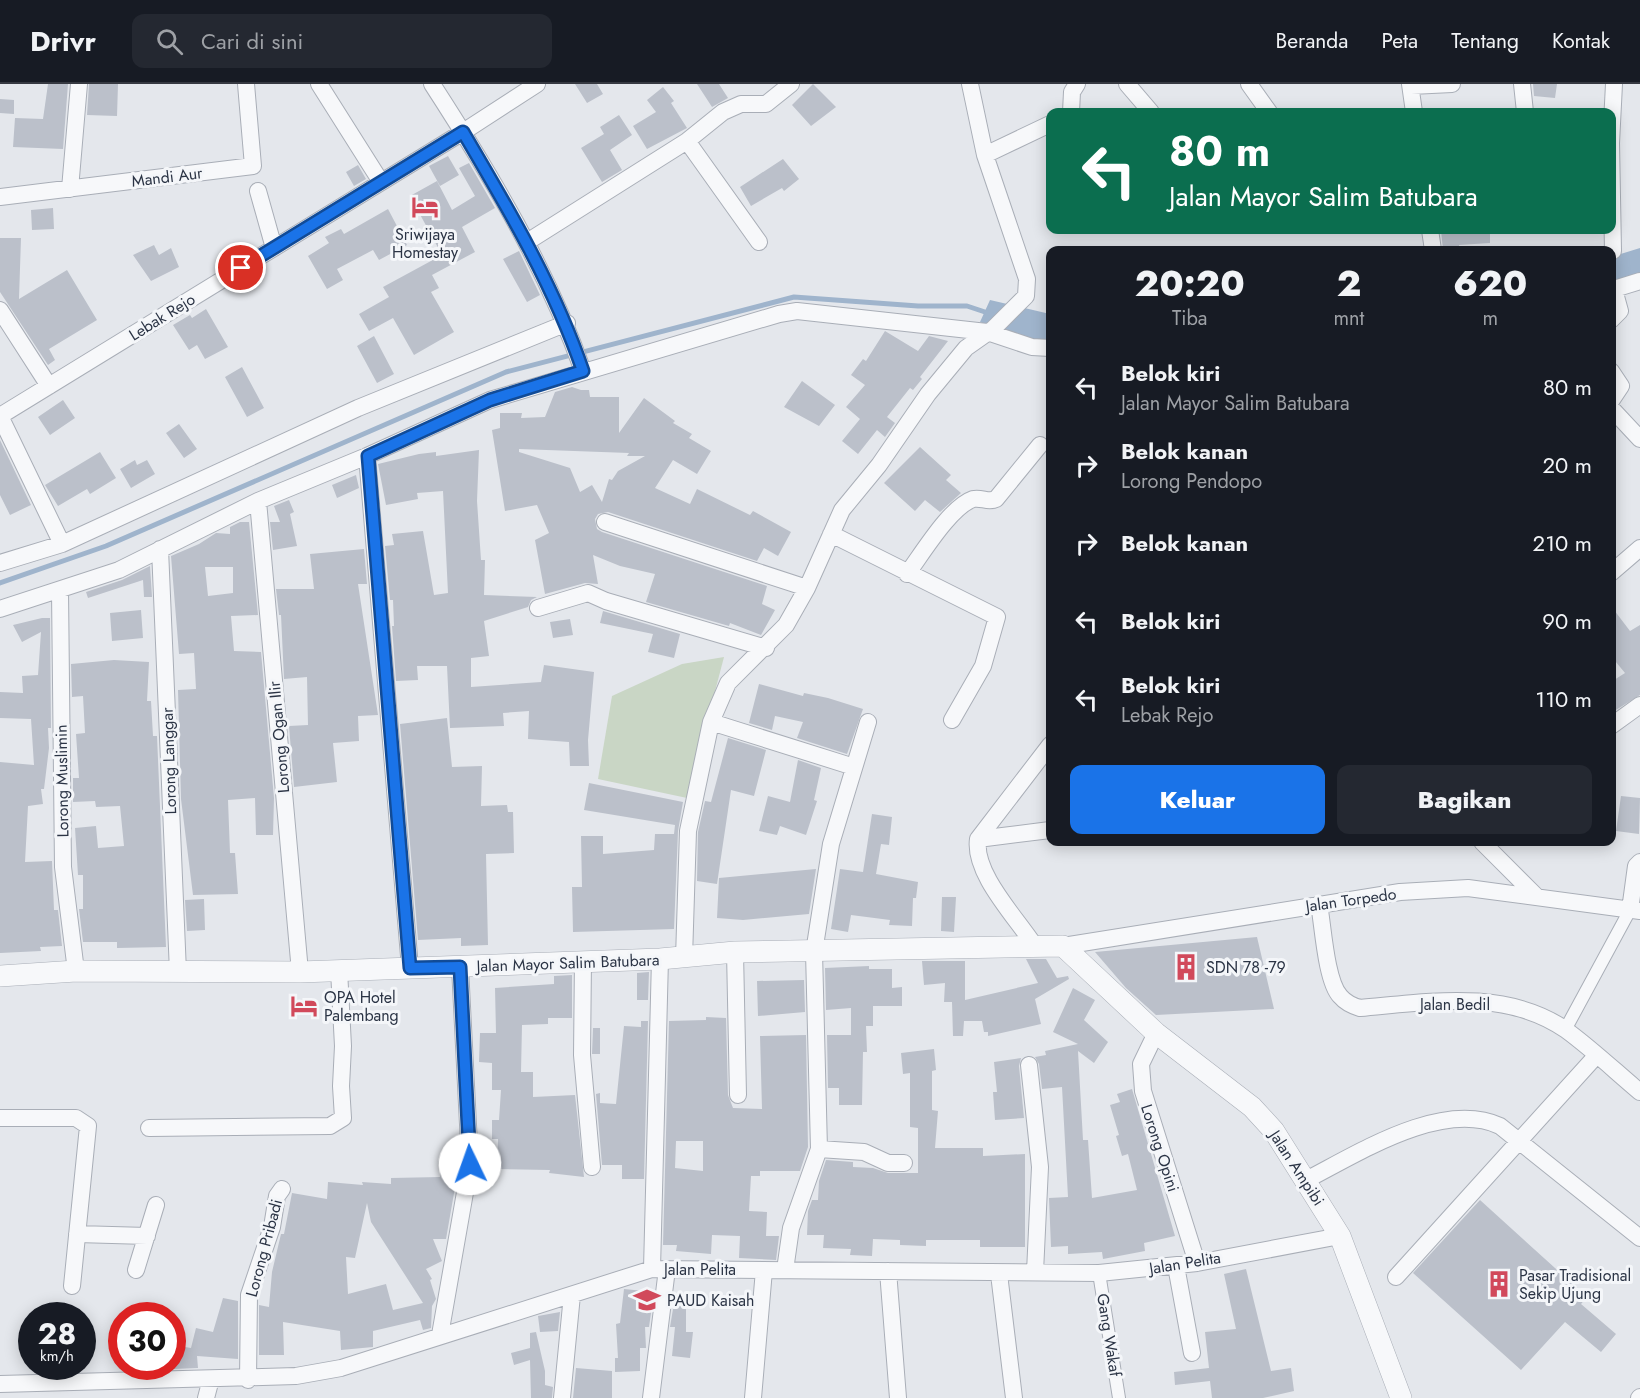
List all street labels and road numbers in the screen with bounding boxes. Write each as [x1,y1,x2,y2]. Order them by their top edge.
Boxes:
street label: Mandi Aur [130,161,204,193]
street label: Lebak Rejo [125,287,200,346]
street label: Lorong Ogan Ilir [263,680,295,794]
street label: Lorong Langgar [156,707,182,815]
street label: Lorong Muslimin [50,724,74,838]
street label: Jalan Torpedo [1302,882,1398,918]
street label: Jalan Mayor Salim Batubara [474,948,660,978]
street label: Jalan Bedil [1418,993,1490,1016]
street label: Lorong Opini [1135,1101,1185,1195]
street label: Jalan Ampibi [1263,1124,1330,1210]
street label: Lorong Pribadi [240,1197,288,1299]
street label: Jalan Pelita [1146,1246,1222,1280]
street label: Jalan Pelita [662,1258,736,1281]
street label: Gang Wakaf [1091,1292,1127,1379]

